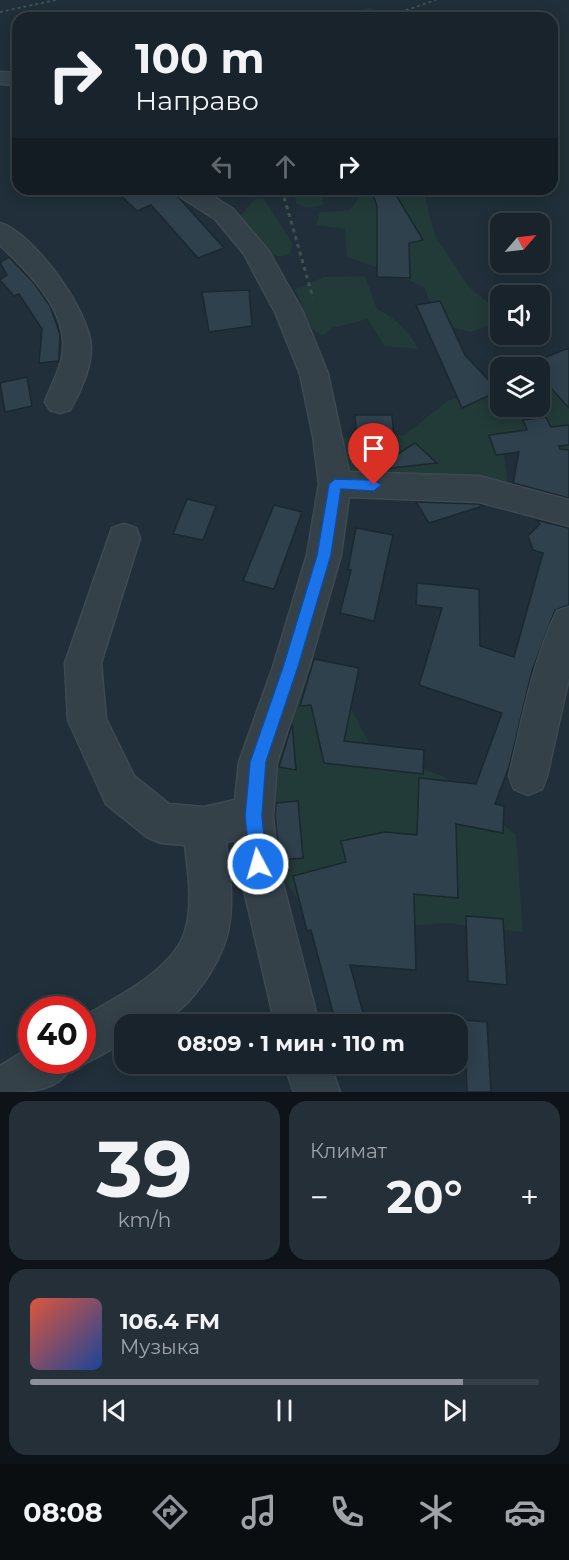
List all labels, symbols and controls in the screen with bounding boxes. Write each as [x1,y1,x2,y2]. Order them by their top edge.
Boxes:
text: 100 m [135,32,264,84]
icon: right [36,36,114,114]
text: Направо [135,84,259,117]
icon: left [206,150,239,183]
icon: ahead [269,150,302,183]
icon: right [332,150,365,183]
north arrow [490,213,550,273]
map controls [490,213,550,417]
button: sound [490,285,550,345]
button: layers [490,357,550,417]
pin [348,423,399,485]
icon: arrive [357,432,390,465]
position arrow [226,832,290,896]
speed limit sign: 40 [18,996,96,1074]
text: 08:09 · 1 мин · 110 m [177,1030,405,1057]
text: 39 [97,1121,192,1217]
text: Климат [310,1139,387,1163]
text: 20° [387,1169,462,1224]
text: − [310,1177,329,1217]
text: + [520,1177,539,1217]
text: km/h [118,1208,171,1232]
text: 106.4 FM [120,1308,220,1335]
text: Музыка [120,1335,200,1359]
icon: previous [98,1394,131,1427]
icon: pause [268,1394,301,1427]
icon: next [438,1394,471,1427]
icon: directions [149,1491,191,1533]
icon: music [238,1491,280,1533]
icon: phone [326,1491,368,1533]
icon: climate [415,1491,457,1533]
icon: car [504,1491,546,1533]
text: 08:08 [23,1496,103,1529]

